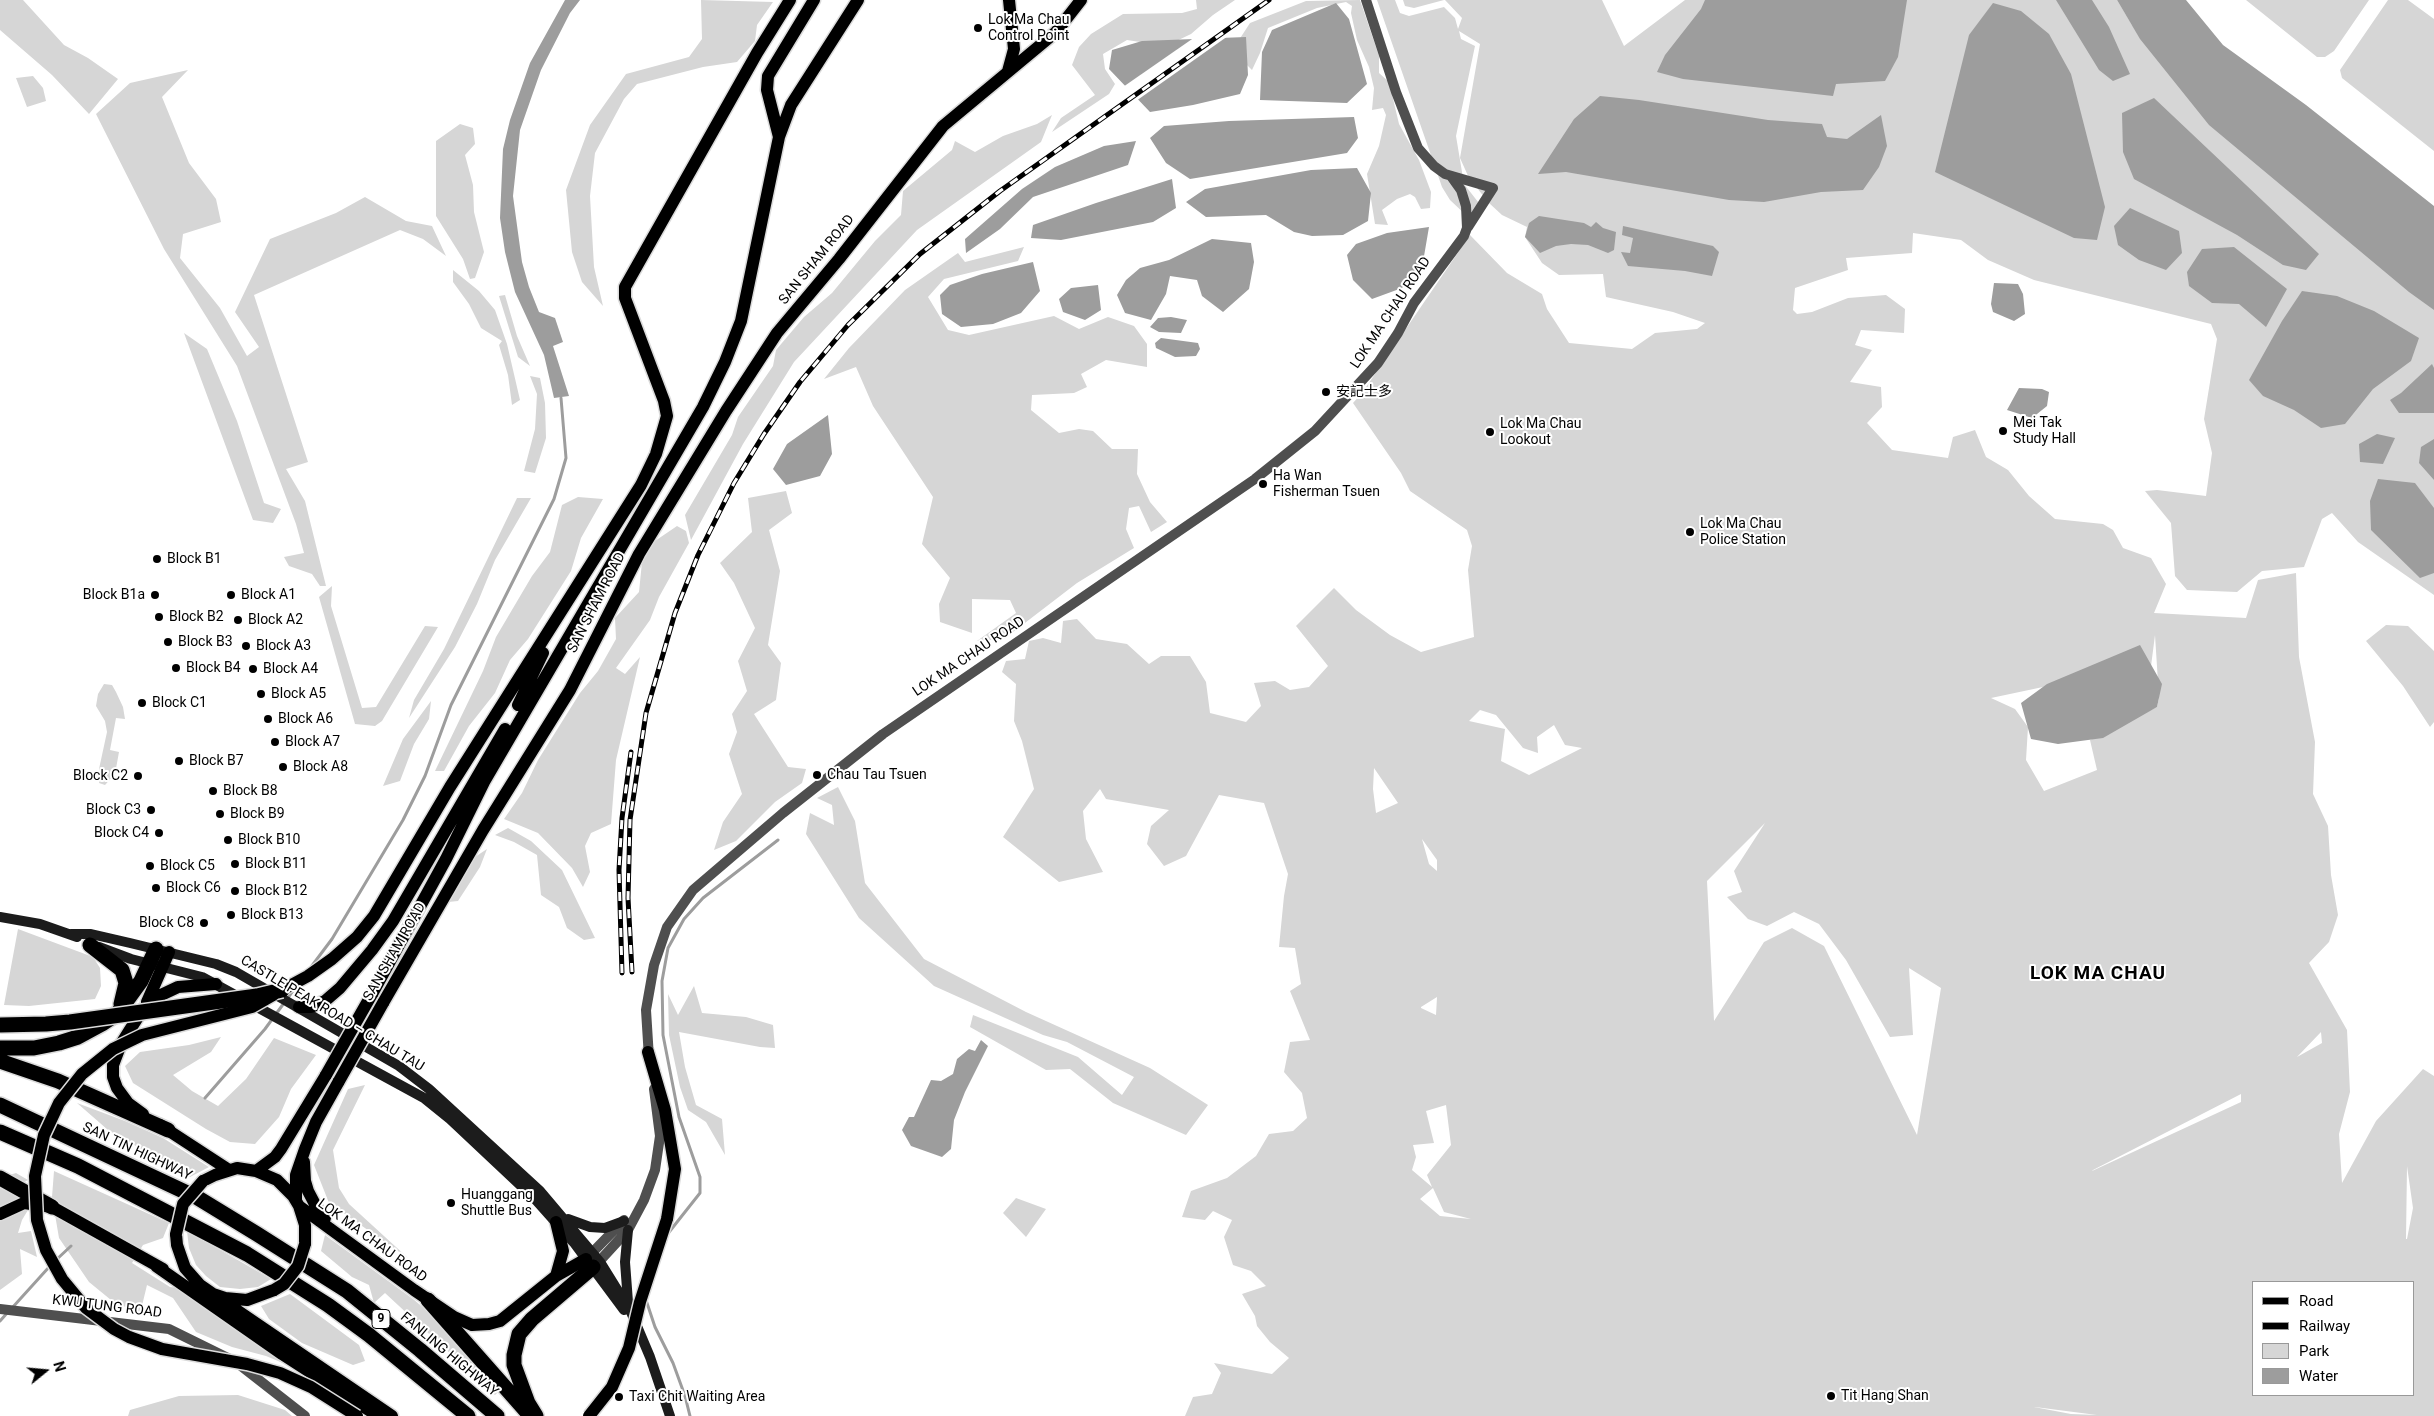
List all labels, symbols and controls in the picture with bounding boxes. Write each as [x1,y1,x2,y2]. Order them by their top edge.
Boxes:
place label: Lok Ma Chau Control Point [988,12,1070,44]
marker: Lok Ma Chau Control Point [972,22,984,34]
street label: SAN SHAM ROAD [776,212,858,308]
street label: LOK MA CHAU ROAD [1347,254,1435,372]
place label: 安記士多 [1336,384,1392,400]
marker: 安記士多 [1320,386,1332,398]
place label: Mei Tak Study Hall [2013,415,2076,448]
place label: Lok Ma Chau Lookout [1500,416,1582,448]
marker: Mei Tak Study Hall [1997,425,2009,437]
marker: Lok Ma Chau Lookout [1484,426,1496,438]
place label: Ha Wan Fisherman Tsuen [1273,468,1380,501]
marker: Ha Wan Fisherman Tsuen [1257,478,1269,490]
place label: Lok Ma Chau Police Station [1700,516,1786,548]
marker: Lok Ma Chau Police Station [1684,526,1696,538]
street label: SAN SHAM ROAD [564,550,630,656]
place label: Block B1 [167,551,222,567]
marker: Block B1 [151,553,163,565]
place label: Block B1a [83,587,145,603]
place label: Block A1 [241,587,296,603]
marker: Block B1a [149,589,161,601]
marker: Block A1 [225,589,237,601]
place label: Block B2 [169,609,224,625]
marker: Block B2 [153,611,165,623]
place label: Block A2 [248,612,303,628]
street label: LOK MA CHAU ROAD [910,613,1028,701]
marker: Block A2 [232,614,244,626]
place label: Block B3 [178,634,233,650]
marker: Block B3 [162,636,174,648]
place label: Block A3 [256,638,311,654]
marker: Block A3 [240,640,252,652]
place label: Block B4 [186,660,241,676]
place label: Block A4 [263,661,318,677]
marker: Block B4 [170,662,182,674]
marker: Block A4 [247,663,259,675]
place label: Block A5 [271,686,326,702]
marker: Block A5 [255,688,267,700]
place label: Block C1 [152,695,207,711]
marker: Block C1 [136,697,148,709]
place label: Block A6 [278,711,333,727]
marker: Block A6 [262,713,274,725]
place label: Block A7 [285,734,340,750]
marker: Block A7 [269,736,281,748]
place label: Block B7 [189,753,244,769]
marker: Block B7 [173,755,185,767]
place label: Block A8 [293,759,348,775]
marker: Block A8 [277,761,289,773]
place label: Chau Tau Tsuen [827,767,927,783]
place label: Block C2 [73,768,128,784]
marker: Chau Tau Tsuen [811,769,823,781]
marker: Block C2 [132,770,144,782]
place label: Block B8 [223,783,278,799]
marker: Block B8 [207,785,219,797]
place label: Block C3 [86,802,141,818]
marker: Block C3 [145,804,157,816]
place label: Block B9 [230,806,285,822]
marker: Block B9 [214,808,226,820]
place label: Block C4 [94,825,149,841]
marker: Block C4 [153,827,165,839]
place label: Block B10 [238,832,300,848]
marker: Block B10 [222,834,234,846]
place label: Block B11 [245,856,307,872]
place label: Block C5 [160,858,215,874]
marker: Block B11 [229,858,241,870]
marker: Block C5 [144,860,156,872]
place label: Block C6 [166,880,221,896]
marker: Block C6 [150,882,162,894]
place label: Block B12 [245,883,307,899]
marker: Block B12 [229,885,241,897]
street label: SAN SHAM ROAD [360,900,430,1004]
place label: Block B13 [241,907,303,923]
marker: Block B13 [225,909,237,921]
place label: Block C8 [139,915,194,931]
marker: Block C8 [198,917,210,929]
street label: CASTLE PEAK ROAD – CHAU TAU [237,952,427,1076]
district label: LOK MA CHAU [2029,963,2167,985]
street label: SAN TIN HIGHWAY [80,1119,194,1185]
place label: Huanggang Shuttle Bus [461,1187,533,1220]
street label: LOK MA CHAU ROAD [314,1196,430,1286]
marker: Huanggang Shuttle Bus [445,1197,457,1209]
legend [2252,1281,2414,1396]
street label: KWU TUNG ROAD [51,1292,163,1322]
text: Road [2299,1292,2333,1310]
street label: FANLING HIGHWAY [397,1309,501,1401]
road number: 9 [372,1310,390,1328]
text: Railway [2299,1317,2350,1335]
text: Park [2299,1342,2329,1360]
north arrow [20,1346,70,1396]
text: N [50,1360,68,1374]
text: Water [2299,1367,2338,1385]
place label: Tit Hang Shan [1841,1388,1929,1404]
place label: Taxi Chit Waiting Area [629,1389,765,1405]
marker: Tit Hang Shan [1825,1390,1837,1402]
marker: Taxi Chit Waiting Area [613,1391,625,1403]

